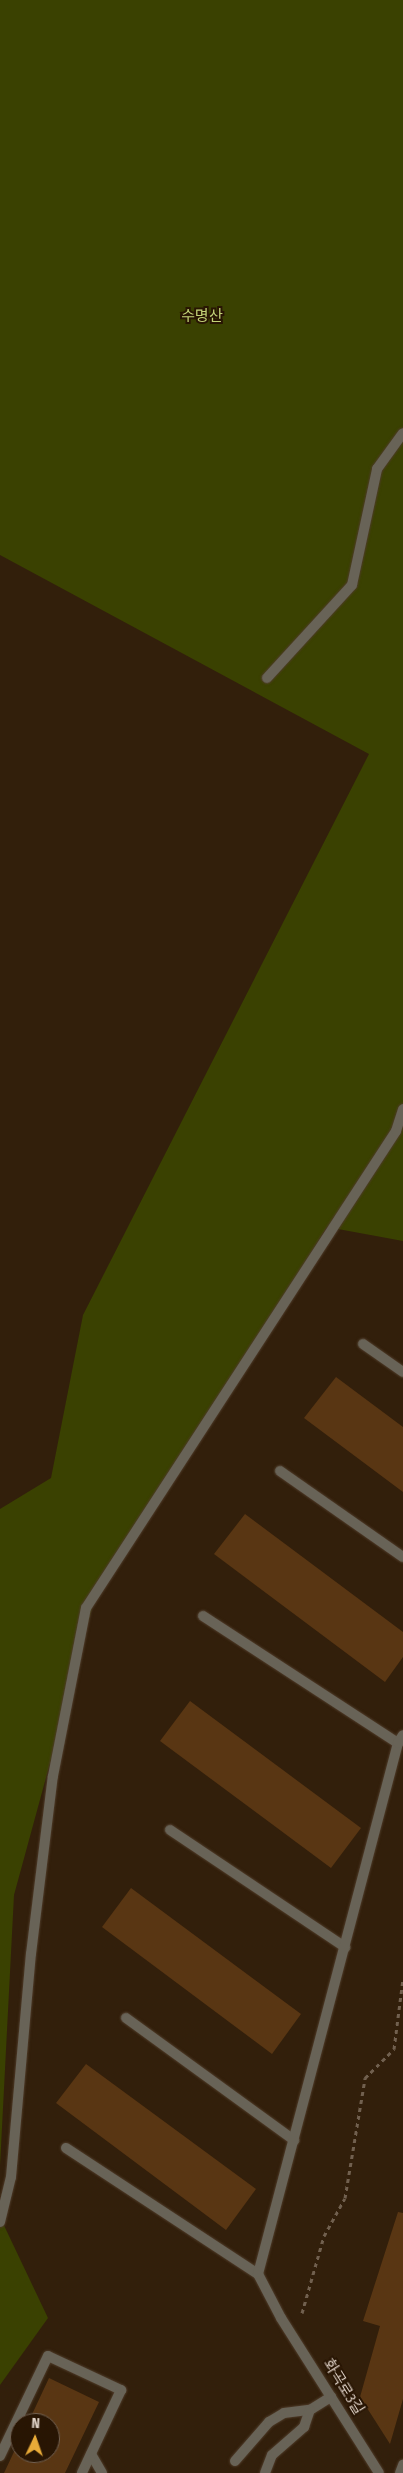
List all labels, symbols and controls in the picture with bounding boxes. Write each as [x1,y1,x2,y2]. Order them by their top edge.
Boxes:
park label: 수명산 [181,308,223,326]
street label: 화곡로3길 [319,2356,367,2418]
north arrow [10,2413,60,2463]
text: N [31,2415,40,2432]

